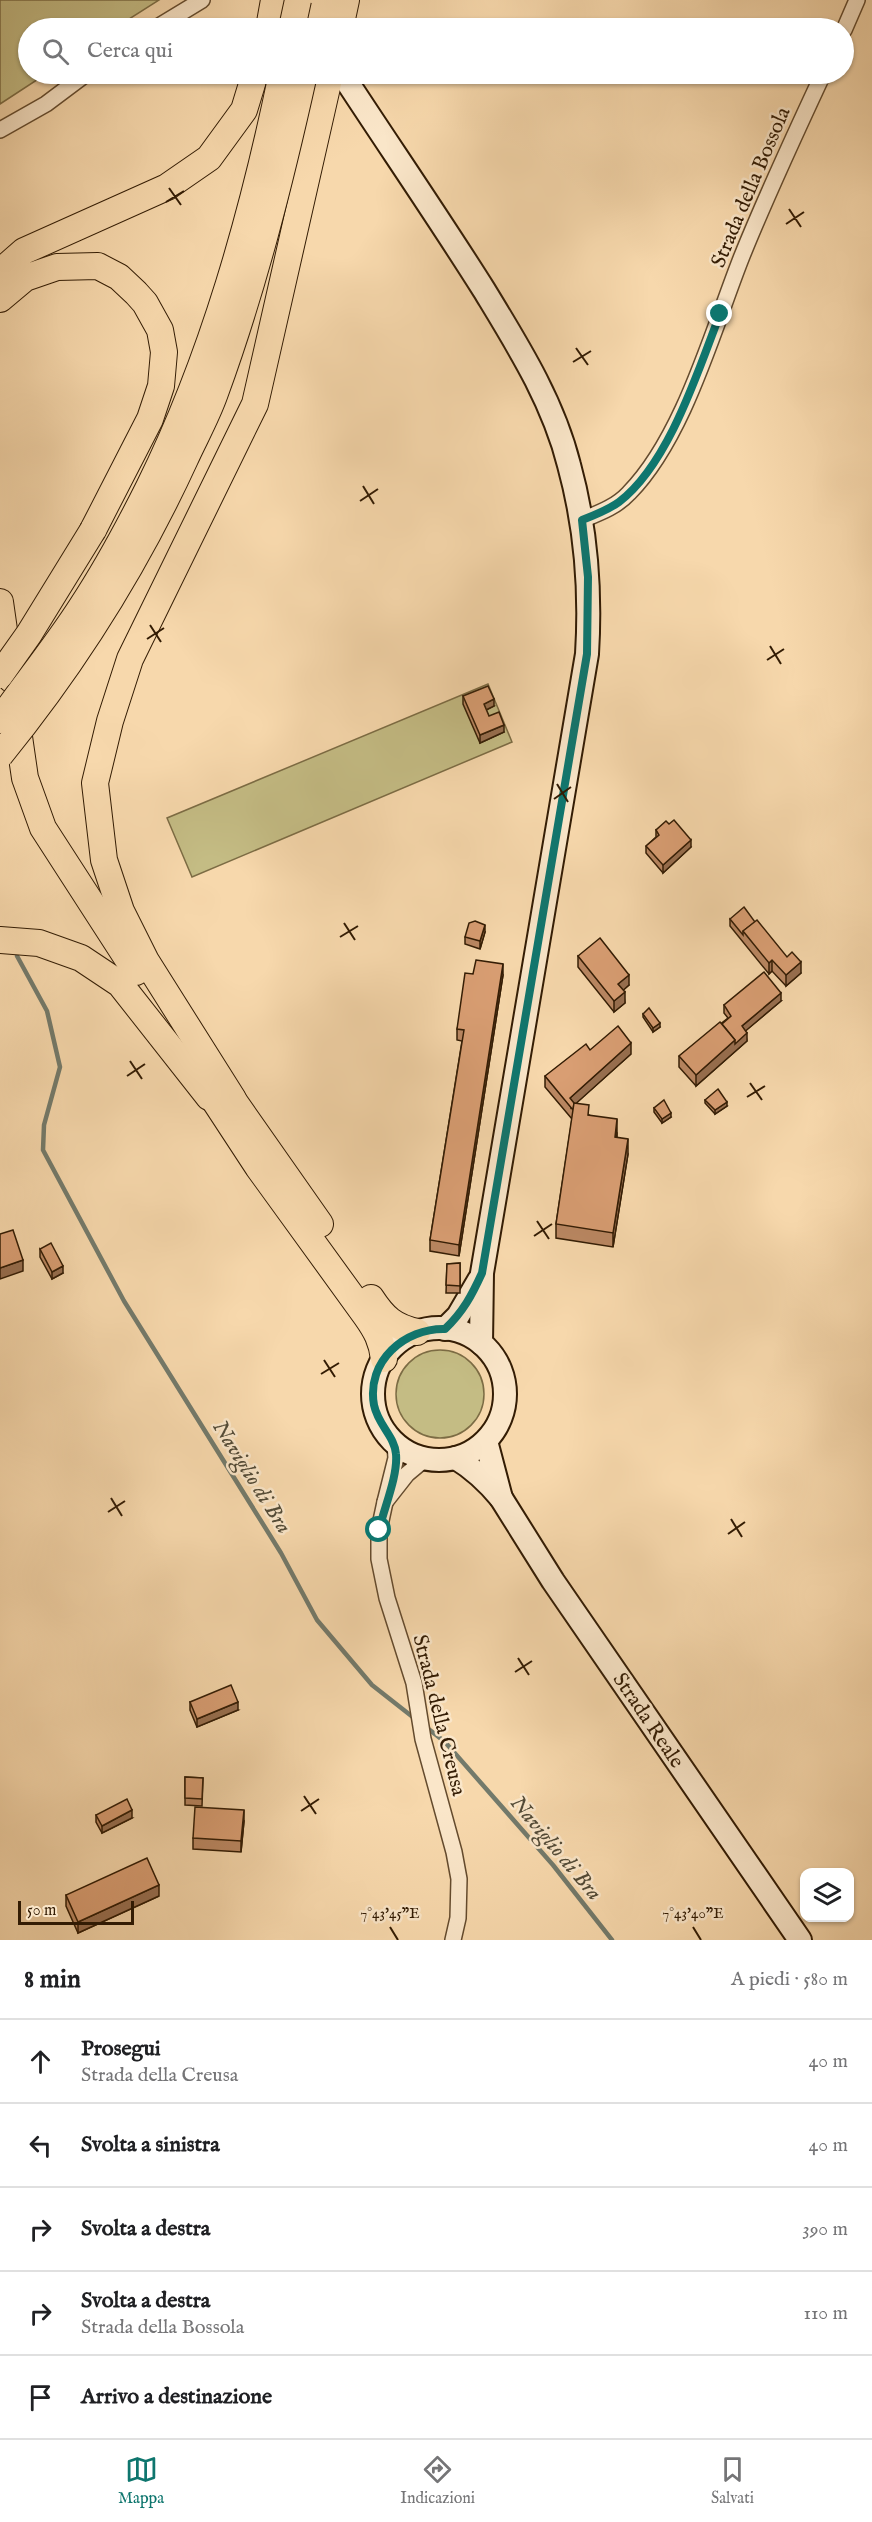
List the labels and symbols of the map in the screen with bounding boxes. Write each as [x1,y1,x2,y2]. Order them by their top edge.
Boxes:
street label: Strada della Bossola [705,102,798,272]
route end [706,300,732,326]
water label: Naviglio di Bra [205,1415,297,1539]
route start [365,1516,391,1542]
street label: Strada della Creusa [405,1632,472,1800]
street label: Strada Reale [606,1668,690,1774]
water label: Naviglio di Bra [503,1790,608,1907]
scale bar [18,1898,134,1926]
text: 7°43'45"E [360,1904,420,1923]
text: 7°43'40"E [662,1904,724,1923]

